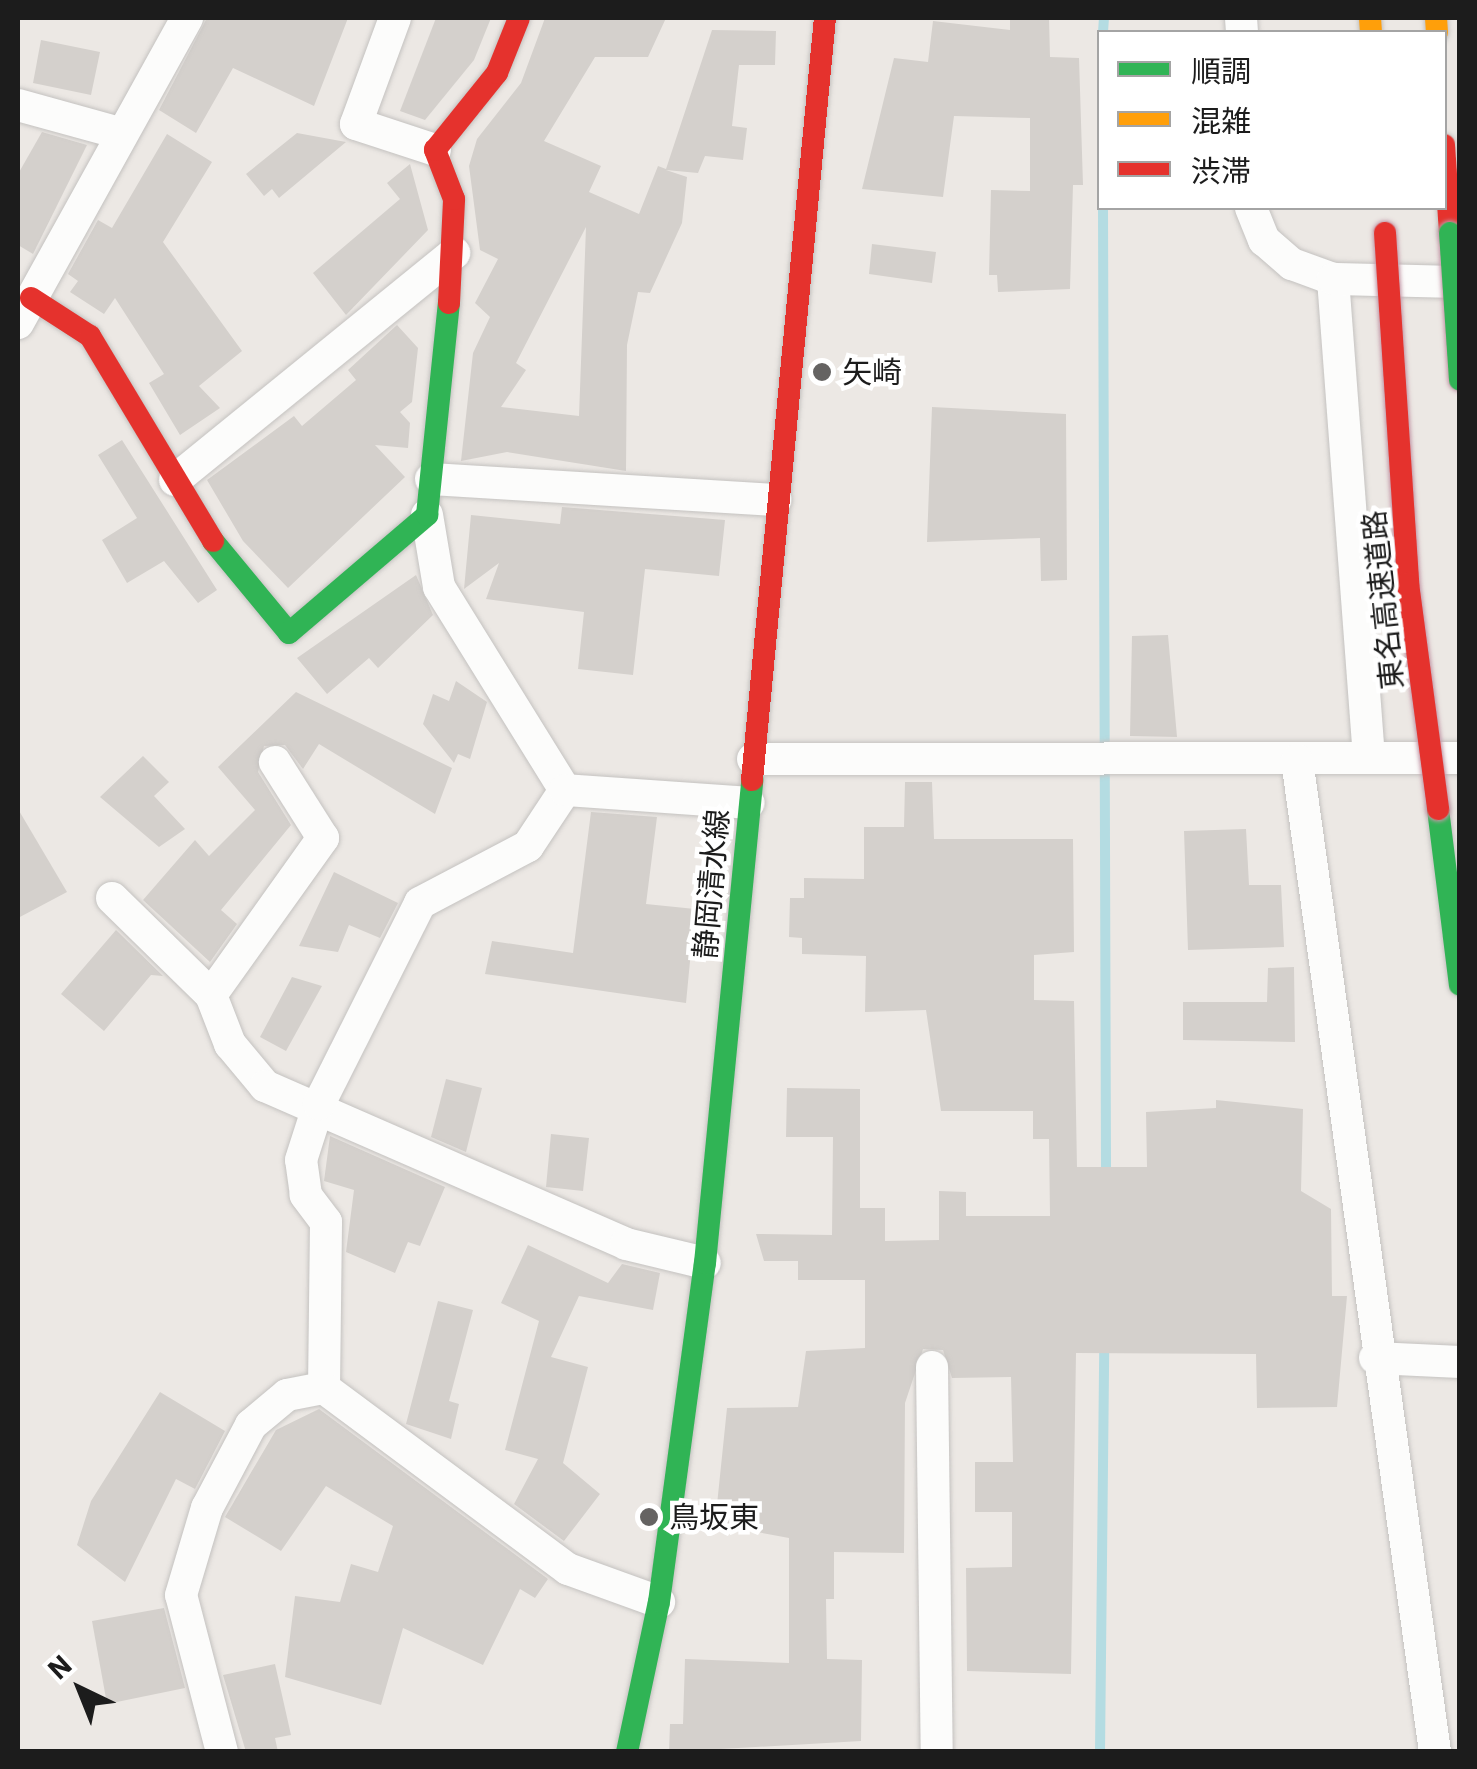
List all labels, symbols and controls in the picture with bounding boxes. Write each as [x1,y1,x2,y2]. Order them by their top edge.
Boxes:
legend [1097,30,1447,210]
text: 順調 [1191,51,1251,90]
text: 混雑 [1191,101,1251,140]
text: 渋滞 [1191,151,1251,190]
place label: 矢崎 [842,354,902,390]
marker: 矢崎 [811,361,833,383]
street label: 東名高速道路 [1356,509,1410,691]
street label: 静岡清水線 [687,808,735,960]
place label: 鳥坂東 [669,1499,759,1535]
marker: 鳥坂東 [638,1506,660,1528]
north arrow [30,1639,130,1739]
text: N [39,1646,79,1687]

